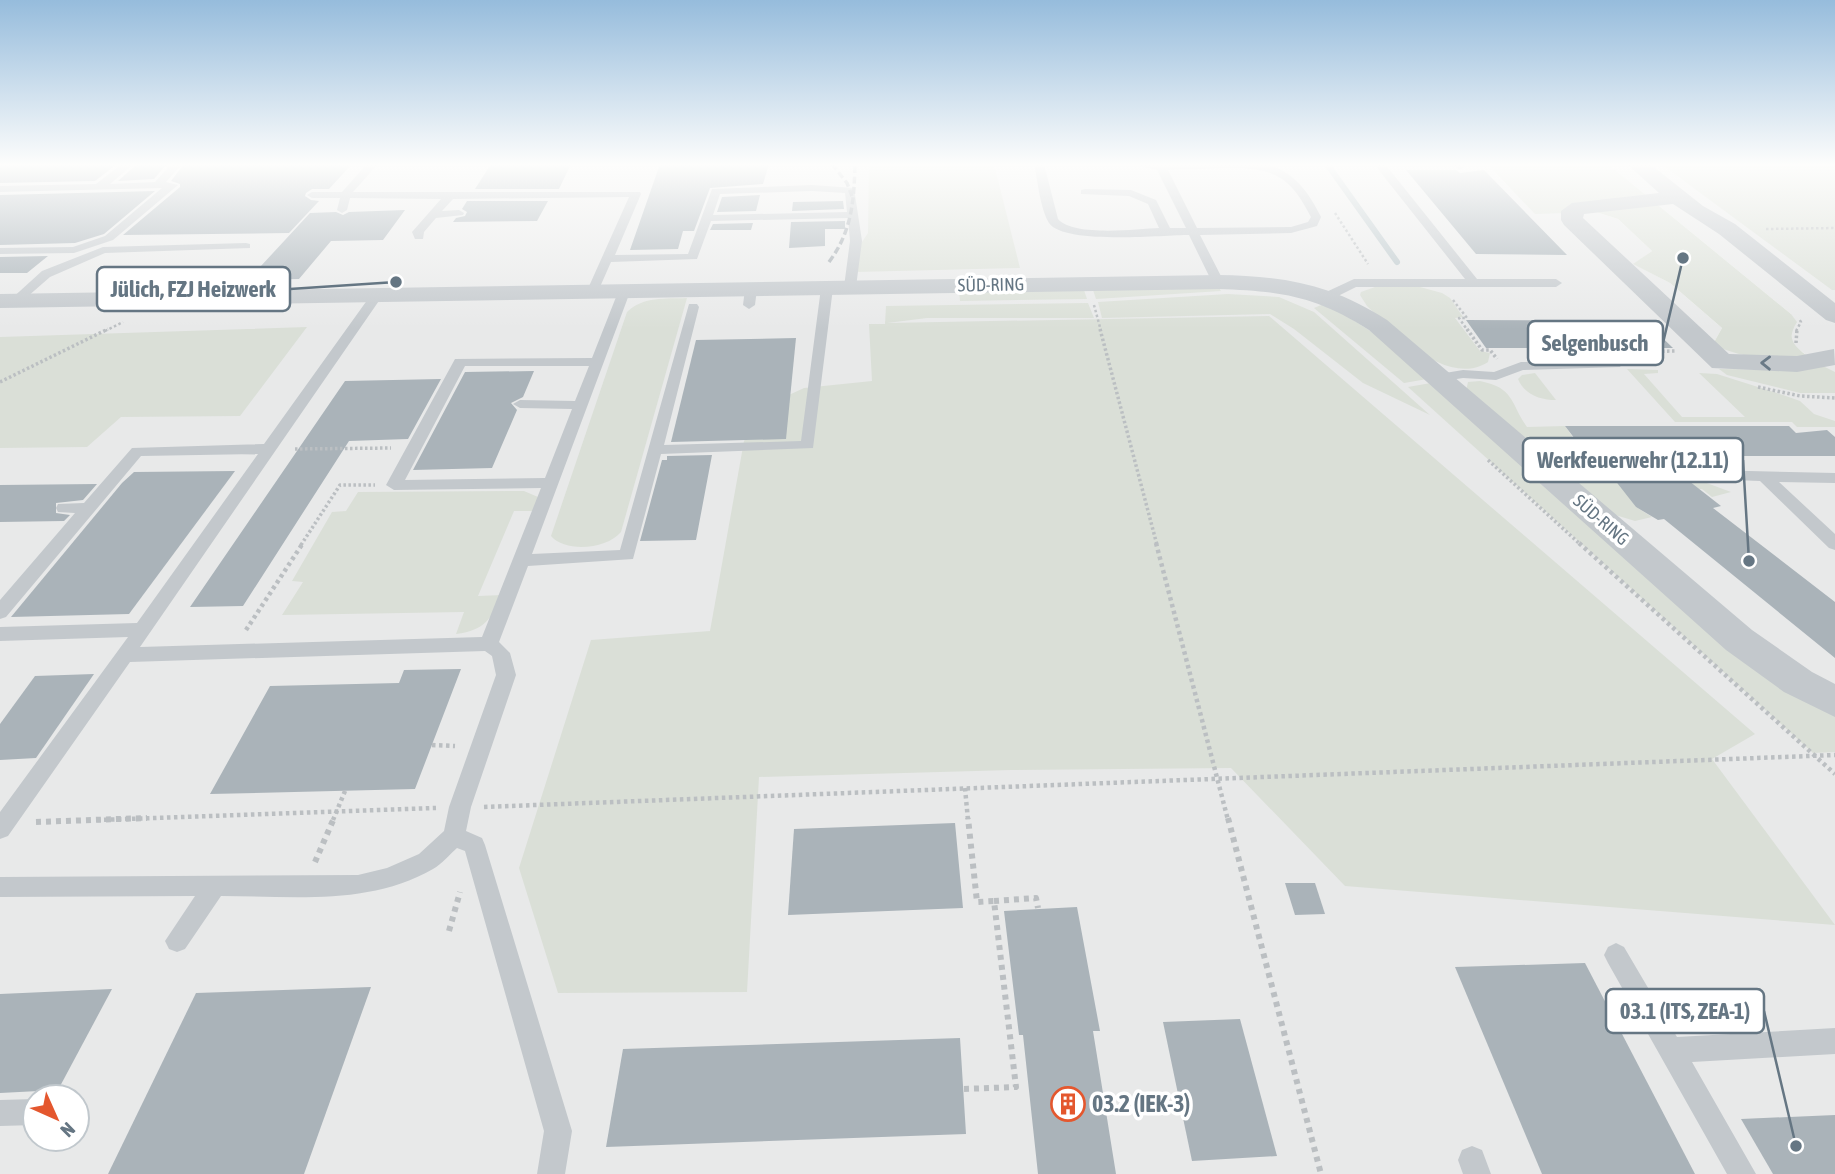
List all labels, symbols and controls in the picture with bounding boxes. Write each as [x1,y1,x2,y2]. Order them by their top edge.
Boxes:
callout: Jülich, FZJ Heizwerk [97,267,290,311]
street label: SÜD-RING [958,273,1024,296]
text: Jülich, FZJ Heizwerk [109,276,276,302]
callout: Selgenbusch [1528,321,1663,365]
text: Selgenbusch [1542,330,1648,356]
one-way arrow [1761,356,1772,371]
callout: Werkfeuerwehr (12.11) [1523,438,1743,482]
text: Werkfeuerwehr (12.11) [1536,447,1729,473]
street label: SÜD-RING [1569,490,1633,549]
callout: 03.1 (ITS, ZEA-1) [1606,989,1764,1033]
text: 03.1 (ITS, ZEA-1) [1620,998,1750,1024]
north arrow [21,1083,91,1153]
building icon: 03.2 (IEK-3) [1049,1085,1087,1123]
place label: 03.2 (IEK-3) [1092,1090,1190,1117]
text: N [56,1118,80,1142]

